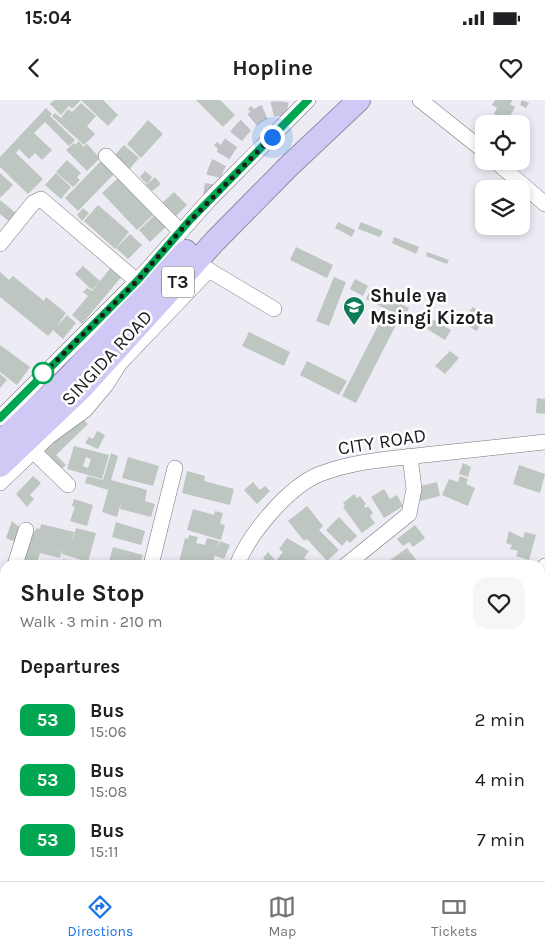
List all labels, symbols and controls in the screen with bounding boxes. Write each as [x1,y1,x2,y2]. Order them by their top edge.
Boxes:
text: 15:04 [25,7,71,29]
icon: back [20,54,48,82]
icon: heart [497,54,525,82]
text: Hopline [232,55,313,81]
map controls [475,115,530,235]
button: locate [475,115,530,170]
your location [260,125,285,150]
button: layers [475,180,530,235]
road number: T3 [162,266,194,298]
place label: Shule ya Msingi Kizota [370,285,494,329]
school or university icon: Shule ya Msingi Kizota [342,295,366,326]
street label: SINGIDA ROAD [57,306,157,410]
unlabelled marker [32,362,54,384]
street label: CITY ROAD [336,424,428,460]
button: heart [473,577,525,629]
text: Shule Stop [20,579,144,607]
text: Walk · 3 min · 210 m [20,612,162,631]
text: Departures [20,656,120,678]
text: Bus [90,700,124,722]
text: 53 [37,709,58,731]
text: 2 min [475,709,525,731]
text: 15:06 [90,722,127,741]
text: Bus [90,760,124,782]
text: 53 [37,769,58,791]
text: 4 min [475,769,525,791]
text: 15:08 [90,782,127,801]
text: Bus [90,820,124,842]
text: 53 [37,829,58,851]
text: 7 min [477,829,525,851]
text: 15:11 [90,842,119,861]
tab: Directions [68,893,133,940]
tab: Map [268,893,296,940]
tab: Tickets [431,893,477,940]

